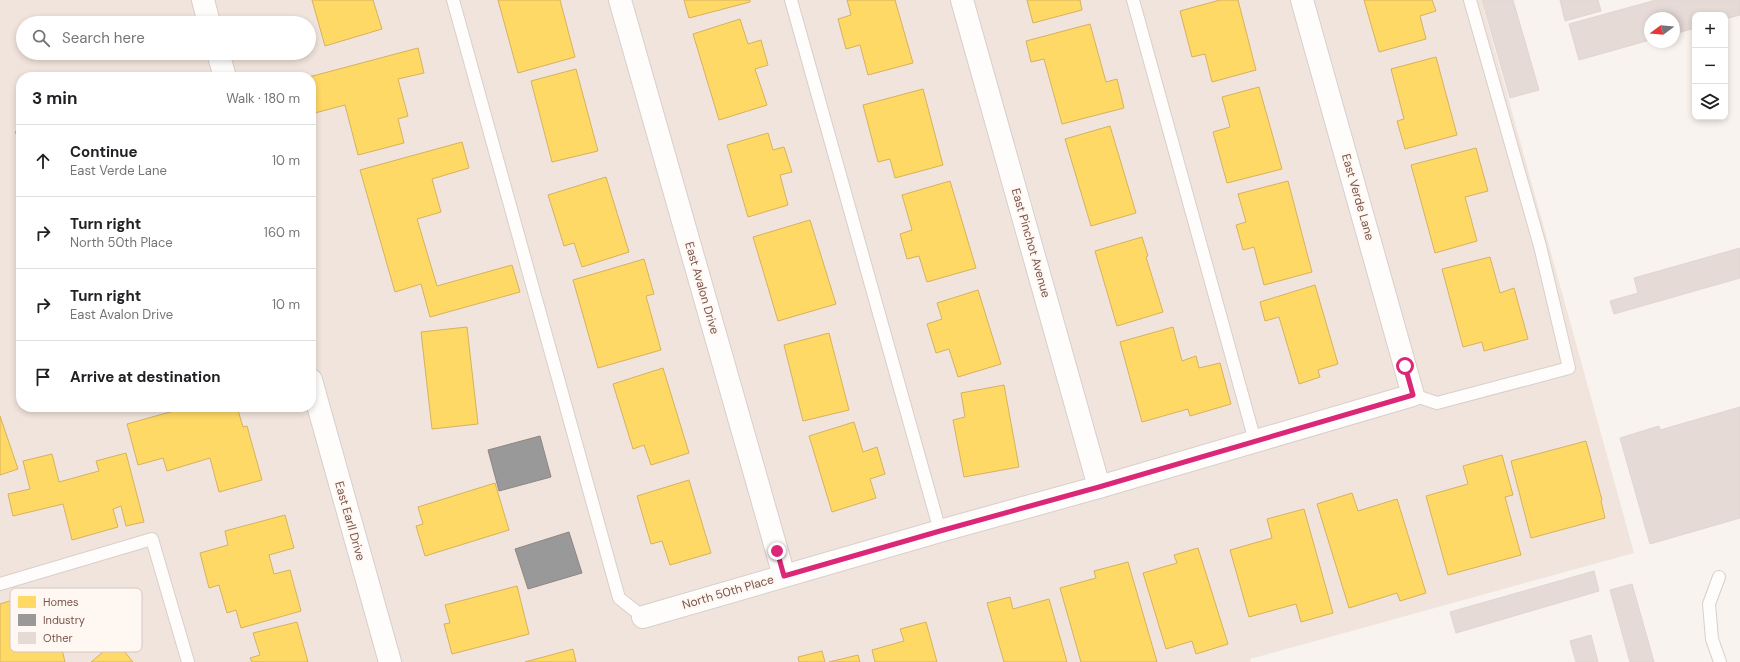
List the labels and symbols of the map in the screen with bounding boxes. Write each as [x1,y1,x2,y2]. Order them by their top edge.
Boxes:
north arrow [1644,12,1680,48]
street label: East Verde Lane [1338,152,1378,242]
street label: East Pinchot Avenue [1008,186,1054,300]
street label: East Avalon Drive [681,240,723,336]
route start [1396,357,1414,375]
street label: East Earll Drive [331,480,369,563]
route end [768,542,786,560]
street label: North 50th Place [680,571,776,613]
legend [10,588,142,652]
text: Homes [43,595,79,609]
text: Industry [43,613,85,627]
text: Other [43,631,72,645]

